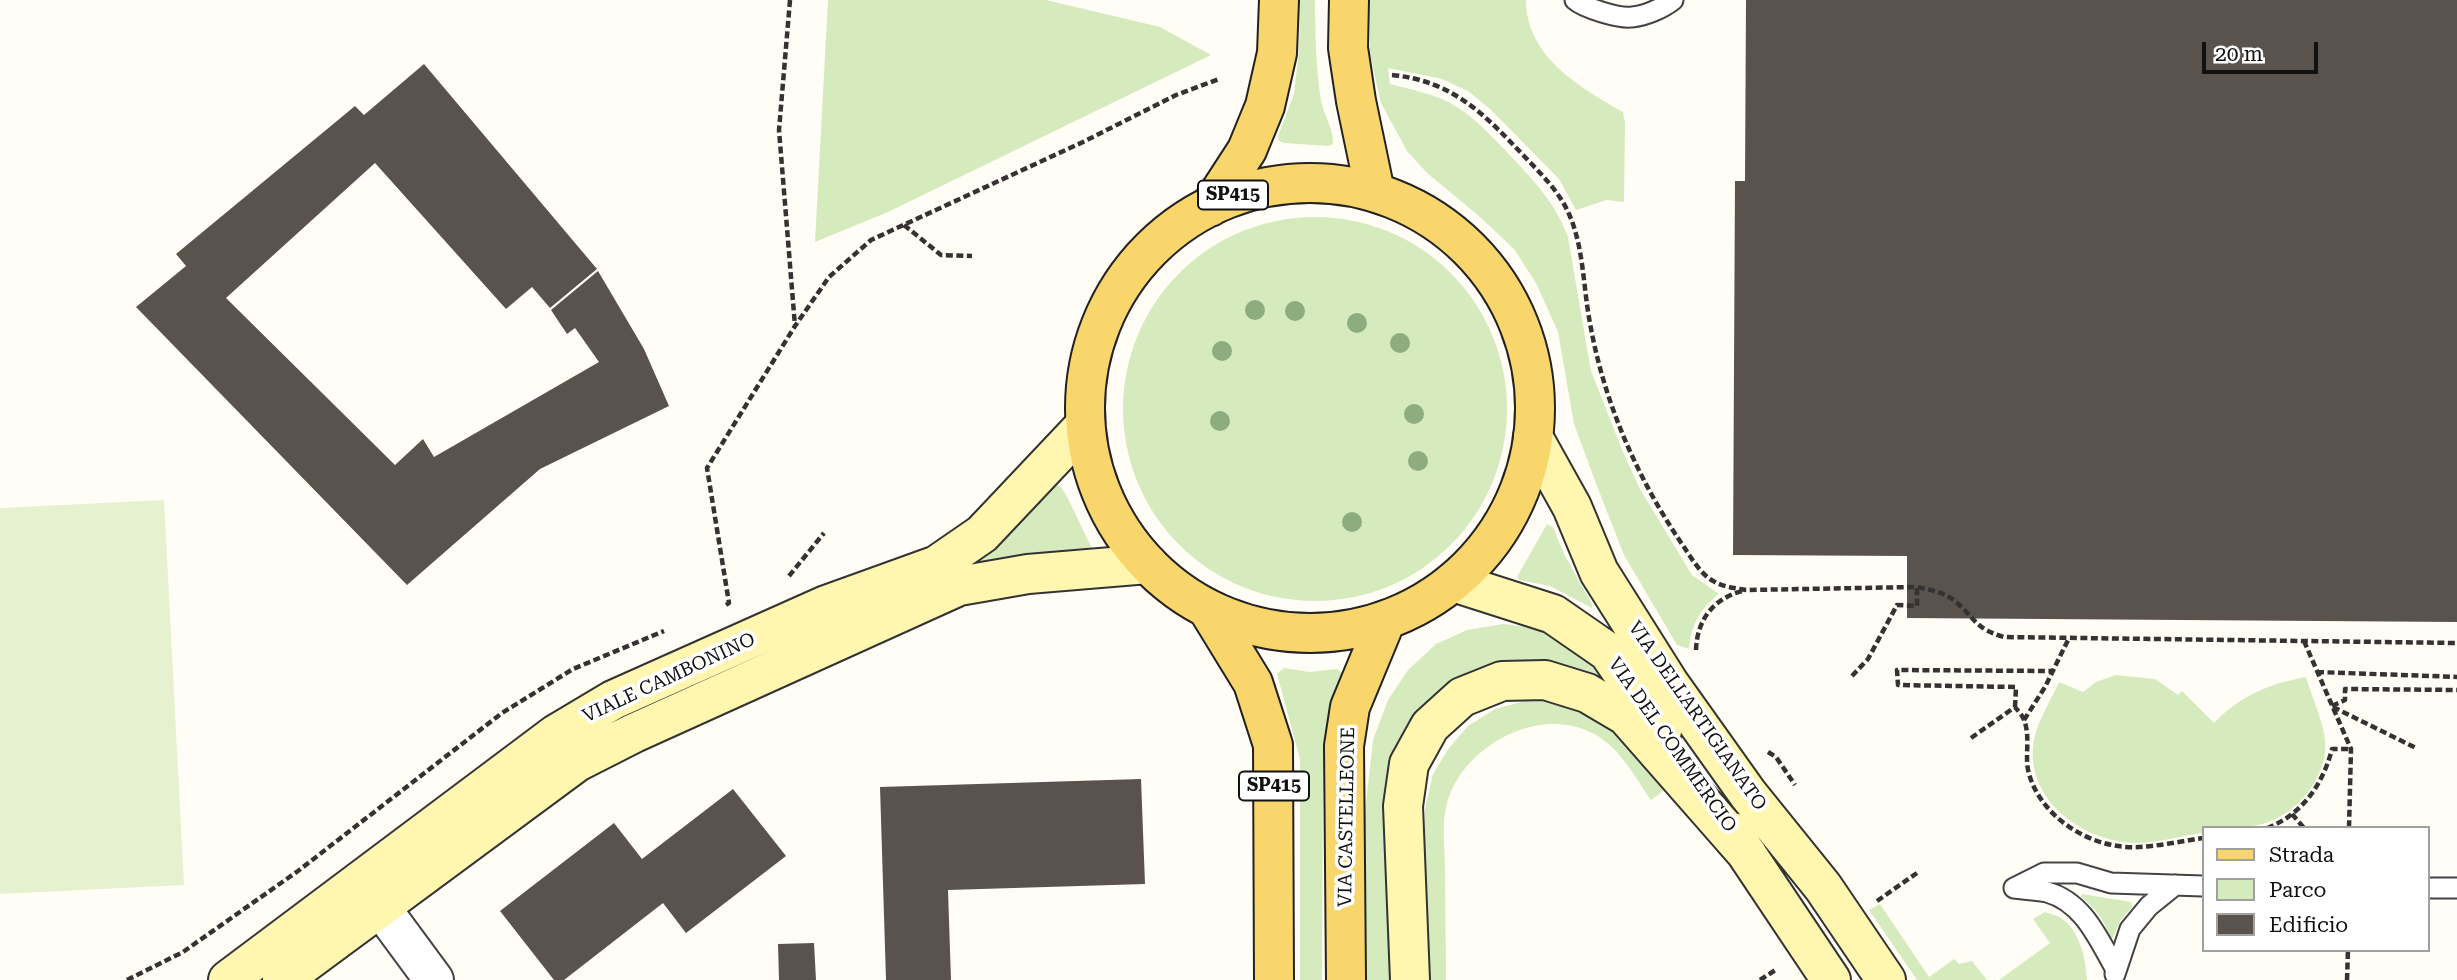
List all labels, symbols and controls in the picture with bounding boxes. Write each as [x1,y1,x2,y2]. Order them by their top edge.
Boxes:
scale bar [2205,28,2320,72]
text: 20 m [2215,42,2263,66]
road number: SP415 [1198,180,1268,210]
street label: VIA DELL'ARTIGIANATO [1623,617,1771,815]
street label: VIALE CAMBONINO [579,628,759,728]
street label: VIA DEL COMMERCIO [1603,653,1741,837]
street label: VIA CASTELLEONE [1334,727,1360,907]
road number: SP415 [1239,772,1309,800]
legend [2202,826,2429,952]
text: Strada [2269,843,2334,867]
text: Parco [2269,878,2326,902]
text: Edificio [2269,913,2348,937]

